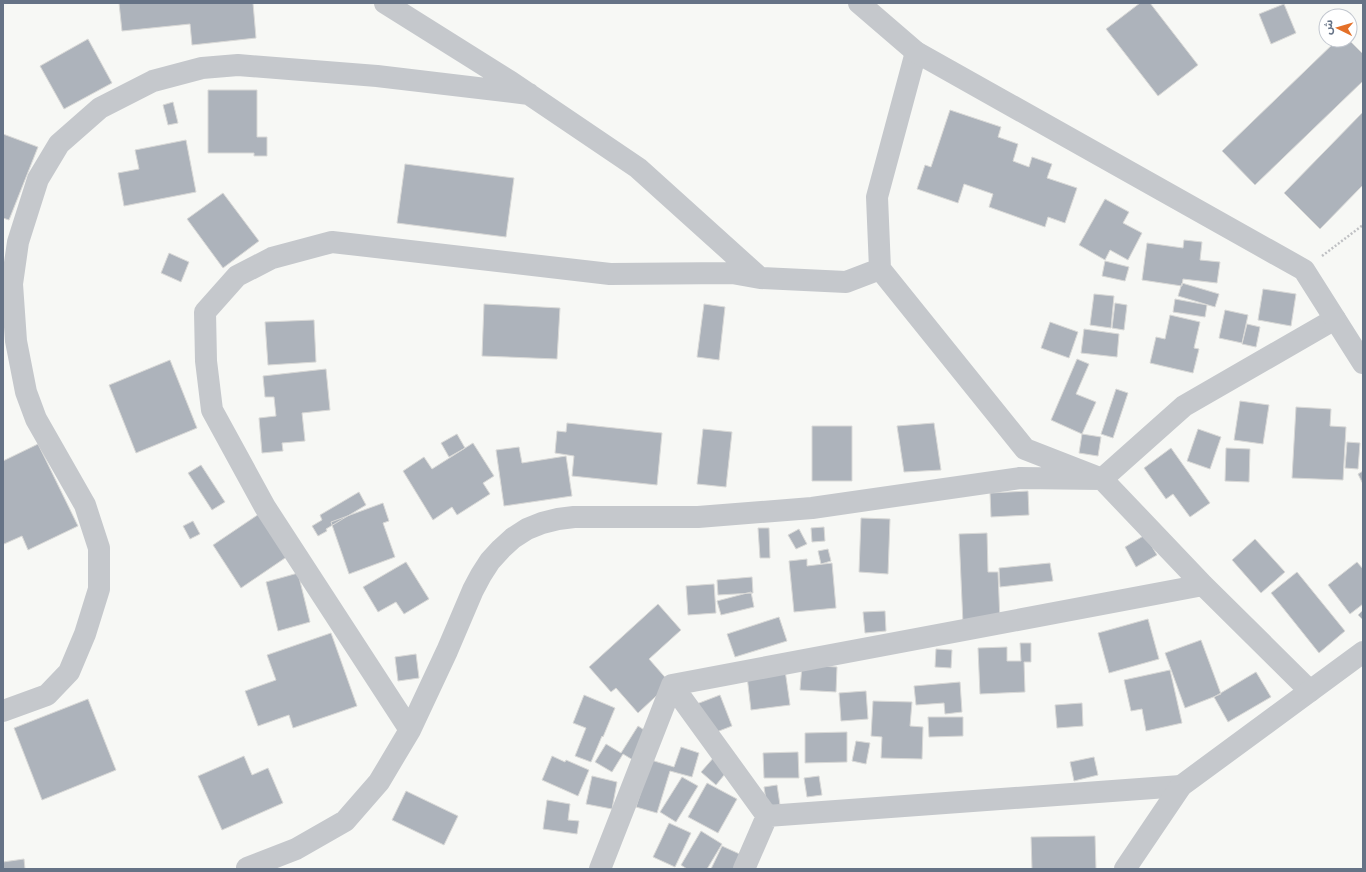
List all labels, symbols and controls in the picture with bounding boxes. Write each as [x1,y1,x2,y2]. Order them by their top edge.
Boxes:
north arrow [1318,8,1358,48]
text: ش [1320,19,1336,35]

